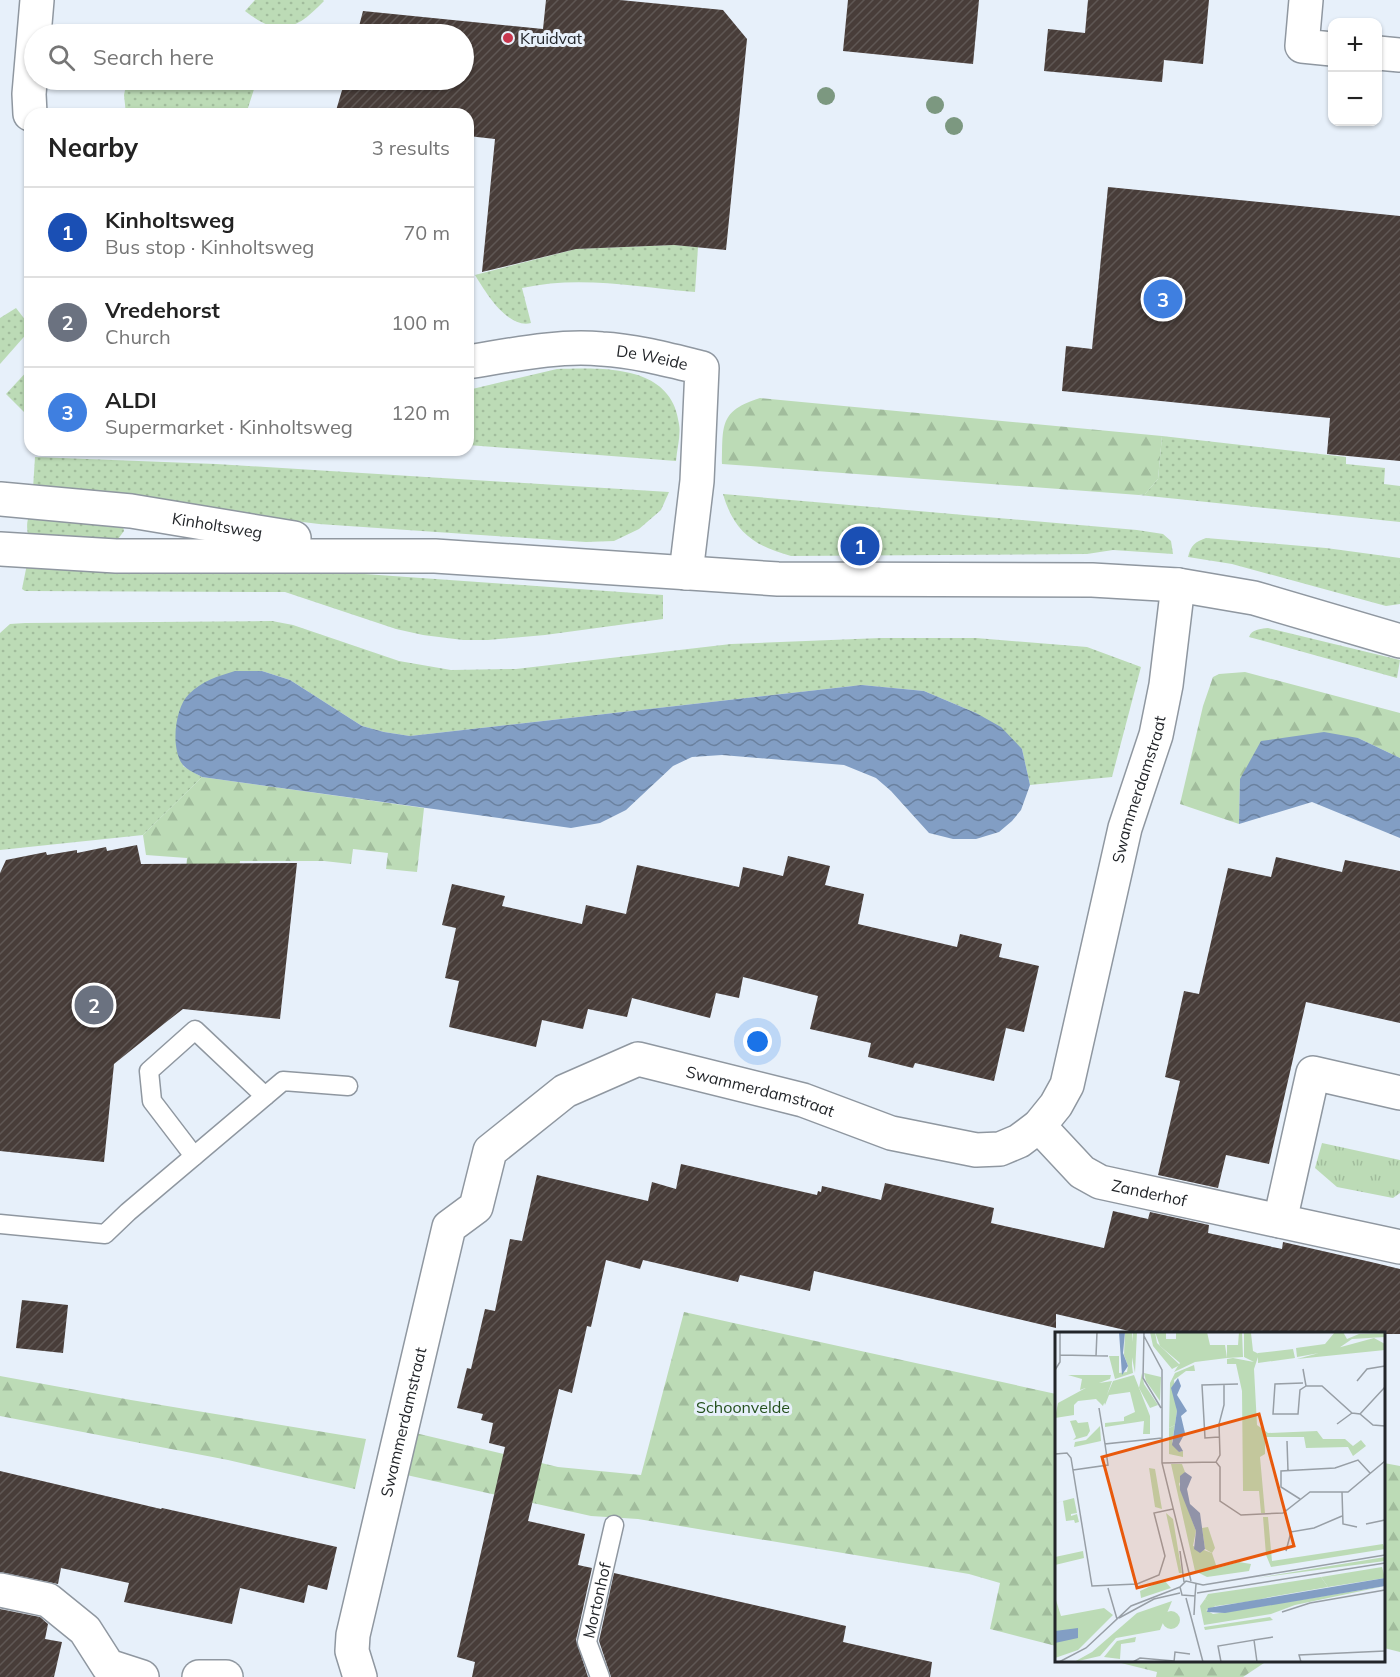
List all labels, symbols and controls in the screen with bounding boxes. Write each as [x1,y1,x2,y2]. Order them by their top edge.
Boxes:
map controls [1328,18,1382,126]
button: + [1328,18,1382,72]
search box [24,24,474,90]
place label: Kruidvat [520,28,583,48]
marker: Kruidvat [501,31,515,45]
icon: search [45,41,78,74]
text: Search here [93,43,214,71]
button: − [1328,72,1382,126]
text: Nearby [48,131,138,164]
text: 3 results [372,135,450,160]
text: Kinholtsweg [105,206,235,234]
text: 1 [62,220,74,245]
text: 70 m [403,220,450,245]
text: Bus stop · Kinholtsweg [105,234,314,259]
pin: 3 [1144,276,1182,322]
text: Vredehorst [105,296,220,324]
text: 2 [62,310,74,335]
text: 100 m [391,310,450,335]
text: Church [105,324,171,349]
street label: De Weide [615,340,690,374]
text: ALDI [105,386,157,414]
text: 3 [62,400,74,425]
text: 120 m [391,400,450,425]
text: Supermarket · Kinholtsweg [105,414,353,439]
street label: Kinholtsweg [171,508,264,543]
pin: 1 [840,524,880,568]
street label: Swammerdamstraat [1107,714,1170,865]
pin: 2 [74,982,113,1028]
your location [743,1027,772,1056]
street label: Swammerdamstraat [684,1061,838,1121]
street label: Zanderhof [1110,1175,1189,1211]
inset map [1055,1332,1385,1662]
street label: Swammerdamstraat [376,1345,430,1499]
park label: Schoonvelde [696,1397,790,1417]
street label: Mortonhof [578,1560,615,1640]

